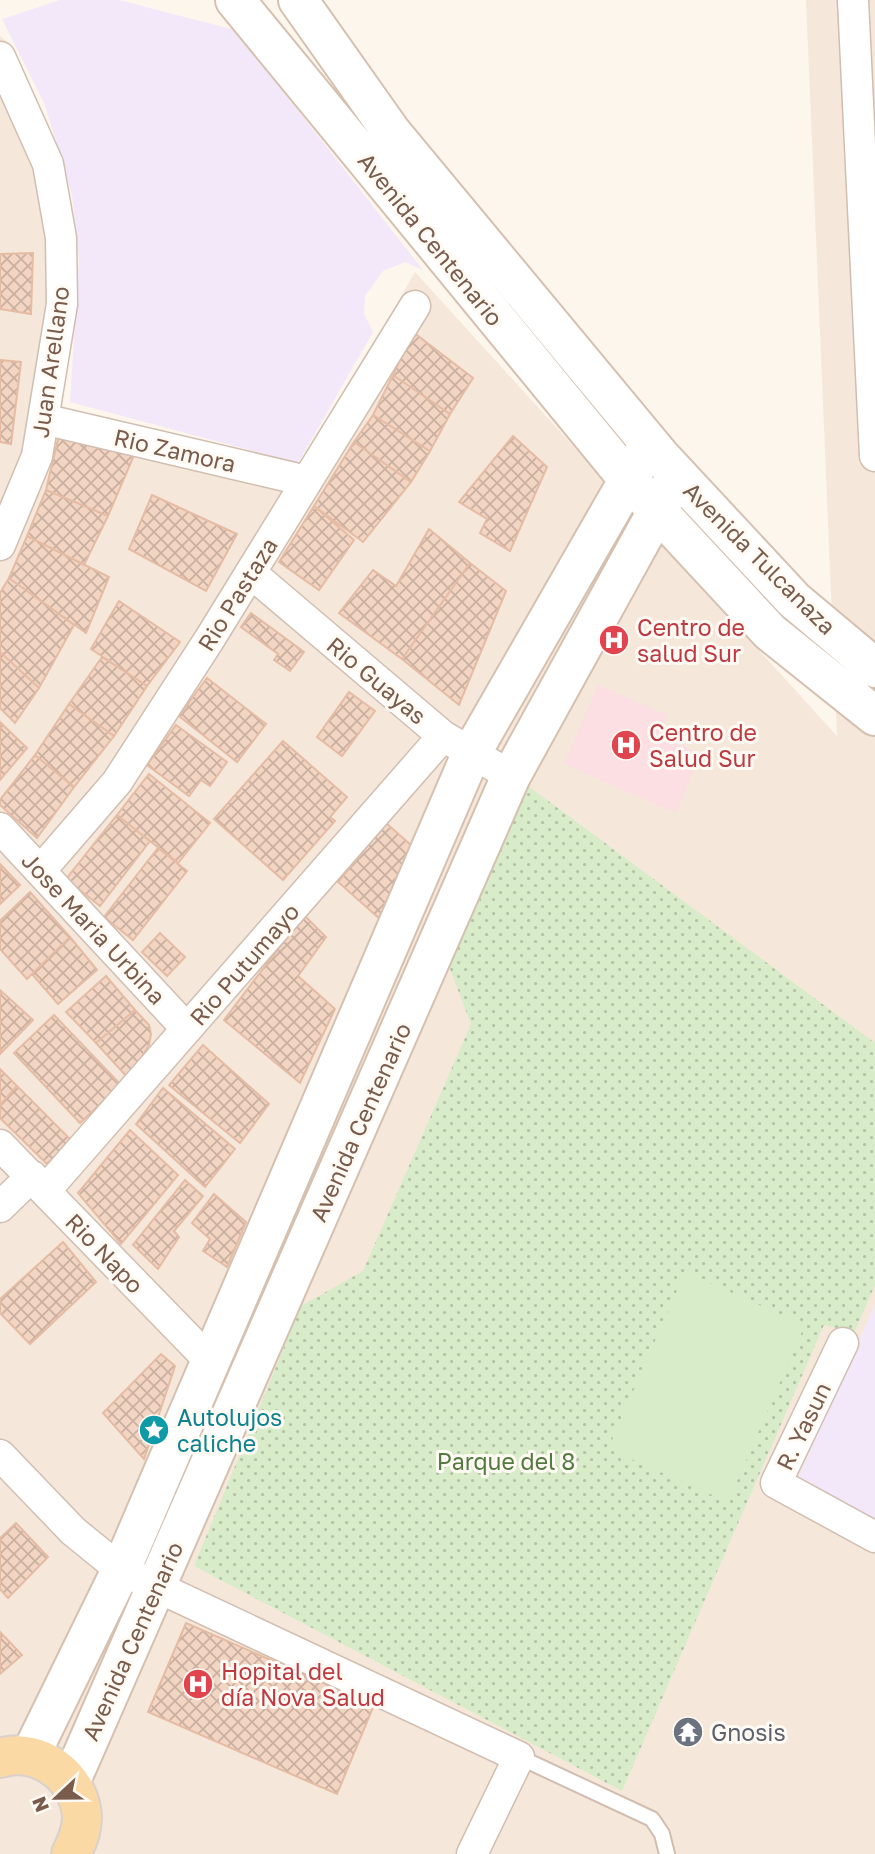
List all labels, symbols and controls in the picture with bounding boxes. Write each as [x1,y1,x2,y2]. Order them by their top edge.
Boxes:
street label: Avenida Centenario [353,147,509,331]
street label: Juan Arellano [26,284,74,440]
street label: Rio Zamora [111,422,239,478]
street label: Avenida Tulcanaza [678,476,842,640]
street label: Rio Pastaza [191,532,283,656]
place label: Centro de salud Sur [637,613,745,667]
hospital icon: Centro de salud Sur [597,623,631,657]
street label: Rio Guayas [321,630,433,730]
place label: Centro de Salud Sur [649,718,757,772]
hospital icon: Centro de Salud Sur [609,728,643,762]
street label: Jose Maria Urbina [16,846,172,1010]
street label: Rio Putumayo [183,897,305,1031]
street label: Avenida Centenario [304,1018,416,1226]
street label: Rio Napo [60,1207,150,1299]
street label: R. Yasun [770,1377,836,1475]
place label: Autolujos caliche [177,1403,282,1457]
place icon: Autolujos caliche [137,1413,171,1447]
park label: Parque del 8 [437,1447,575,1475]
street label: Avenida Centenario [76,1537,188,1745]
place label: Hopital del día Nova Salud [221,1657,385,1711]
hospital icon: Hopital del día Nova Salud [181,1667,215,1701]
temple icon: Gnosis [671,1715,705,1749]
place label: Gnosis [711,1718,786,1746]
north arrow [21,1763,91,1833]
text: N [26,1794,53,1816]

